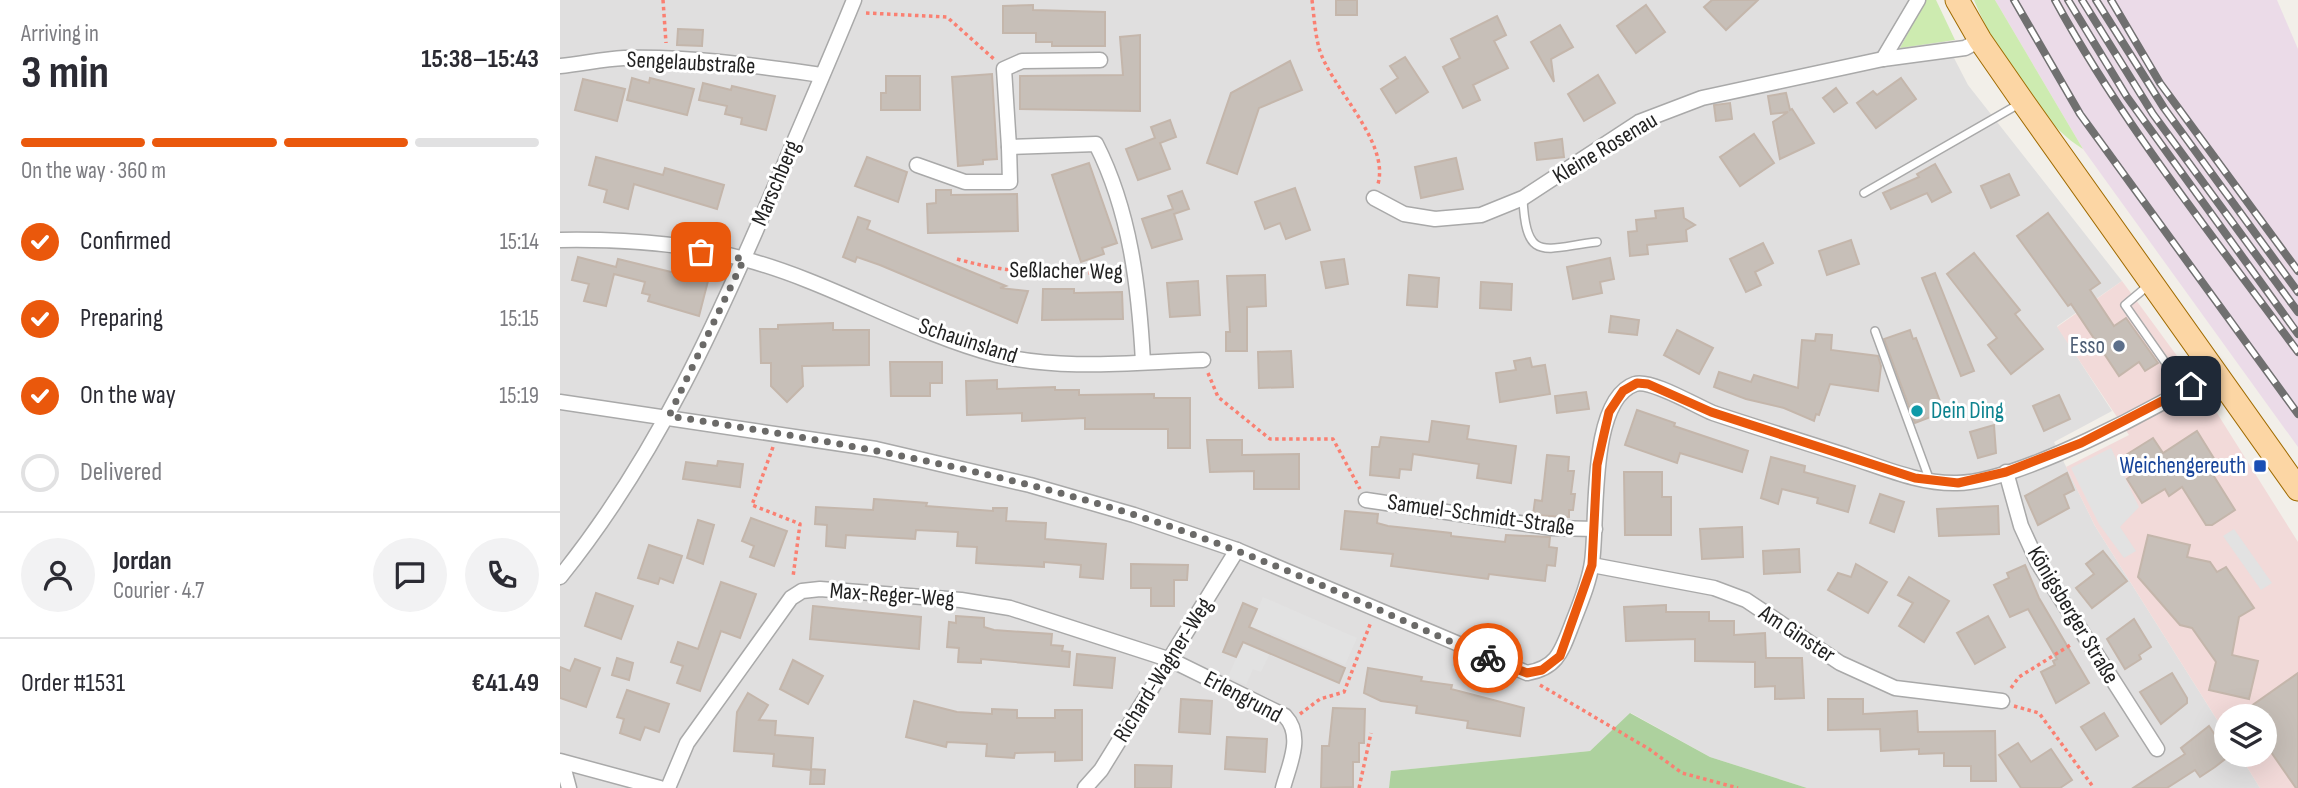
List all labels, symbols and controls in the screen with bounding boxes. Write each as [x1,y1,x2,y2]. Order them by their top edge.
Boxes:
text: Arriving in [21,20,99,48]
text: 15:38–15:43 [421,44,539,75]
text: 3 min [21,46,109,101]
street label: Sengelaubstraße [626,46,756,80]
street label: Kleine Rosenau [1548,106,1662,190]
street label: Marschberg [746,136,806,230]
text: On the way · 360 m [21,157,166,185]
pin [671,222,731,282]
icon: check [21,223,59,261]
text: Confirmed [80,226,171,257]
text: 15:14 [500,228,539,256]
icon: bag [682,233,720,271]
street label: Seßlacher Weg [1009,256,1123,286]
icon: check [21,300,59,338]
text: Preparing [80,303,163,334]
text: 15:15 [500,305,539,333]
street label: Schauinsland [915,312,1021,370]
place label: Esso [2070,332,2105,360]
marker: Esso [2111,338,2127,354]
pin [2161,356,2221,416]
icon: home [2172,367,2210,405]
icon: check [21,377,59,415]
text: On the way [80,380,176,411]
text: 15:19 [499,382,539,410]
place label: Dein Ding [1931,397,2004,425]
marker: Dein Ding [1909,403,1925,419]
place label: Weichengereuth [2119,452,2246,480]
text: Delivered [80,457,162,488]
marker: Weichengereuth [2252,458,2268,474]
street label: Samuel-Schmidt-Straße [1386,488,1576,542]
button: person [21,538,95,612]
button: chat [373,538,447,612]
button: phone [465,538,539,612]
street label: Königsberger Straße [2021,541,2125,689]
text: Jordan [113,546,171,577]
text: Courier · 4.7 [113,577,204,605]
street label: Max-Reger-Weg [829,577,955,613]
street label: Richard-Wagner-Weg [1107,592,1219,748]
street label: Am Ginster [1753,598,1841,669]
courier [1453,623,1523,693]
icon: bike [1469,639,1507,677]
street label: Erlengrund [1199,665,1287,729]
text: Order #1531 [21,668,125,699]
text: €41.49 [472,668,539,699]
map controls [2214,704,2277,767]
button: layers [2214,704,2277,767]

